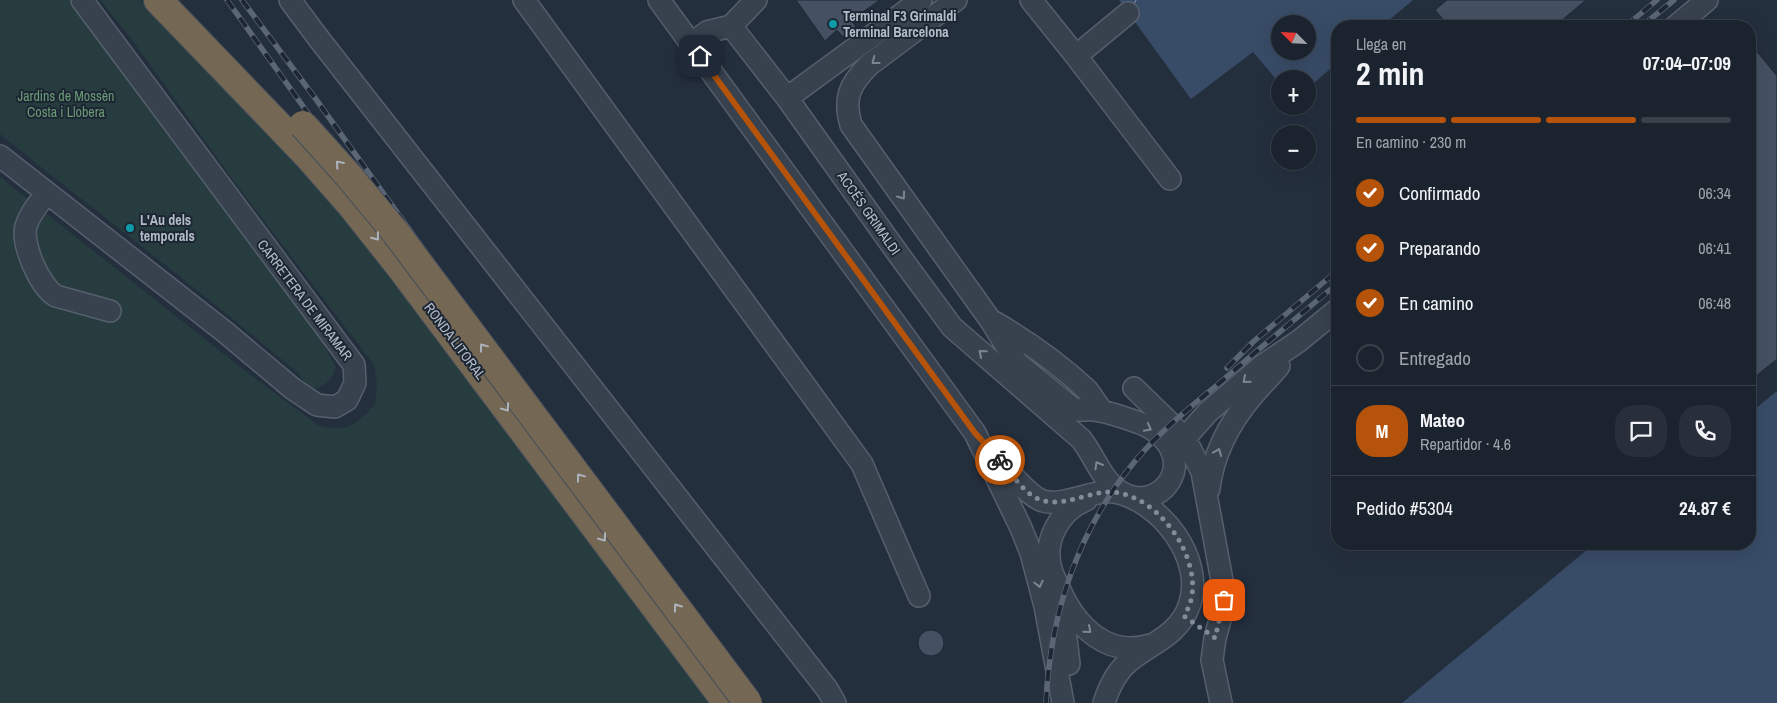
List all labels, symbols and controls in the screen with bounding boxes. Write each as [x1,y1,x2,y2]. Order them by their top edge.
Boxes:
place label: Terminal F3 Grimaldi Terminal Barcelona [843,7,956,41]
north arrow [1271,15,1316,60]
map controls [1271,15,1316,170]
marker: Terminal F3 Grimaldi Terminal Barcelona [827,18,839,30]
text: Llega en [1356,33,1406,55]
pin [679,35,721,77]
icon: home [686,42,714,70]
text: 07:04–07:09 [1643,50,1731,76]
text: 2 min [1356,52,1425,95]
one-way arrow [872,55,881,63]
button: + [1271,70,1316,115]
park label: Jardins de Mossèn Costa i Llobera [18,87,115,121]
button: − [1271,125,1316,170]
text: En camino · 230 m [1356,131,1466,153]
one-way arrow [336,161,345,170]
street label: ACCÉS GRIMALDI [833,167,905,258]
icon: check [1356,179,1384,207]
text: Confirmado [1399,180,1480,206]
text: 06:34 [1698,182,1731,204]
one-way arrow [896,190,905,200]
place label: L'Au dels temporals [140,211,195,245]
marker: L'Au dels temporals [124,222,136,234]
one-way arrow [370,231,378,240]
icon: check [1356,234,1384,262]
text: Preparando [1399,235,1480,261]
street label: CARRETERA DE MIRAMAR [254,236,356,364]
text: 06:41 [1698,237,1731,259]
icon: check [1356,289,1384,317]
text: En camino [1399,290,1473,316]
text: 06:48 [1698,292,1731,314]
street label: RONDA LITORAL [420,299,490,384]
one-way arrow [480,344,488,353]
text: Entregado [1399,345,1471,371]
one-way arrow [978,350,987,359]
one-way arrow [1242,374,1251,383]
one-way arrow [500,402,508,411]
button: chat [1615,405,1667,457]
button: phone [1679,405,1731,457]
text: Mateo [1420,407,1465,433]
text: M [1376,418,1388,444]
one-way arrow [1143,422,1152,432]
text: Repartidor · 4.6 [1420,433,1511,455]
courier [975,435,1025,485]
icon: bike [986,446,1014,474]
one-way arrow [1212,448,1222,457]
one-way arrow [1094,461,1104,470]
one-way arrow [577,473,586,483]
text: Pedido #5304 [1356,495,1453,521]
text: 24.87 € [1679,495,1731,521]
one-way arrow [597,532,606,542]
one-way arrow [1033,579,1044,588]
pin [1203,579,1245,621]
icon: bag [1210,586,1238,614]
one-way arrow [674,603,683,613]
one-way arrow [1082,625,1091,633]

